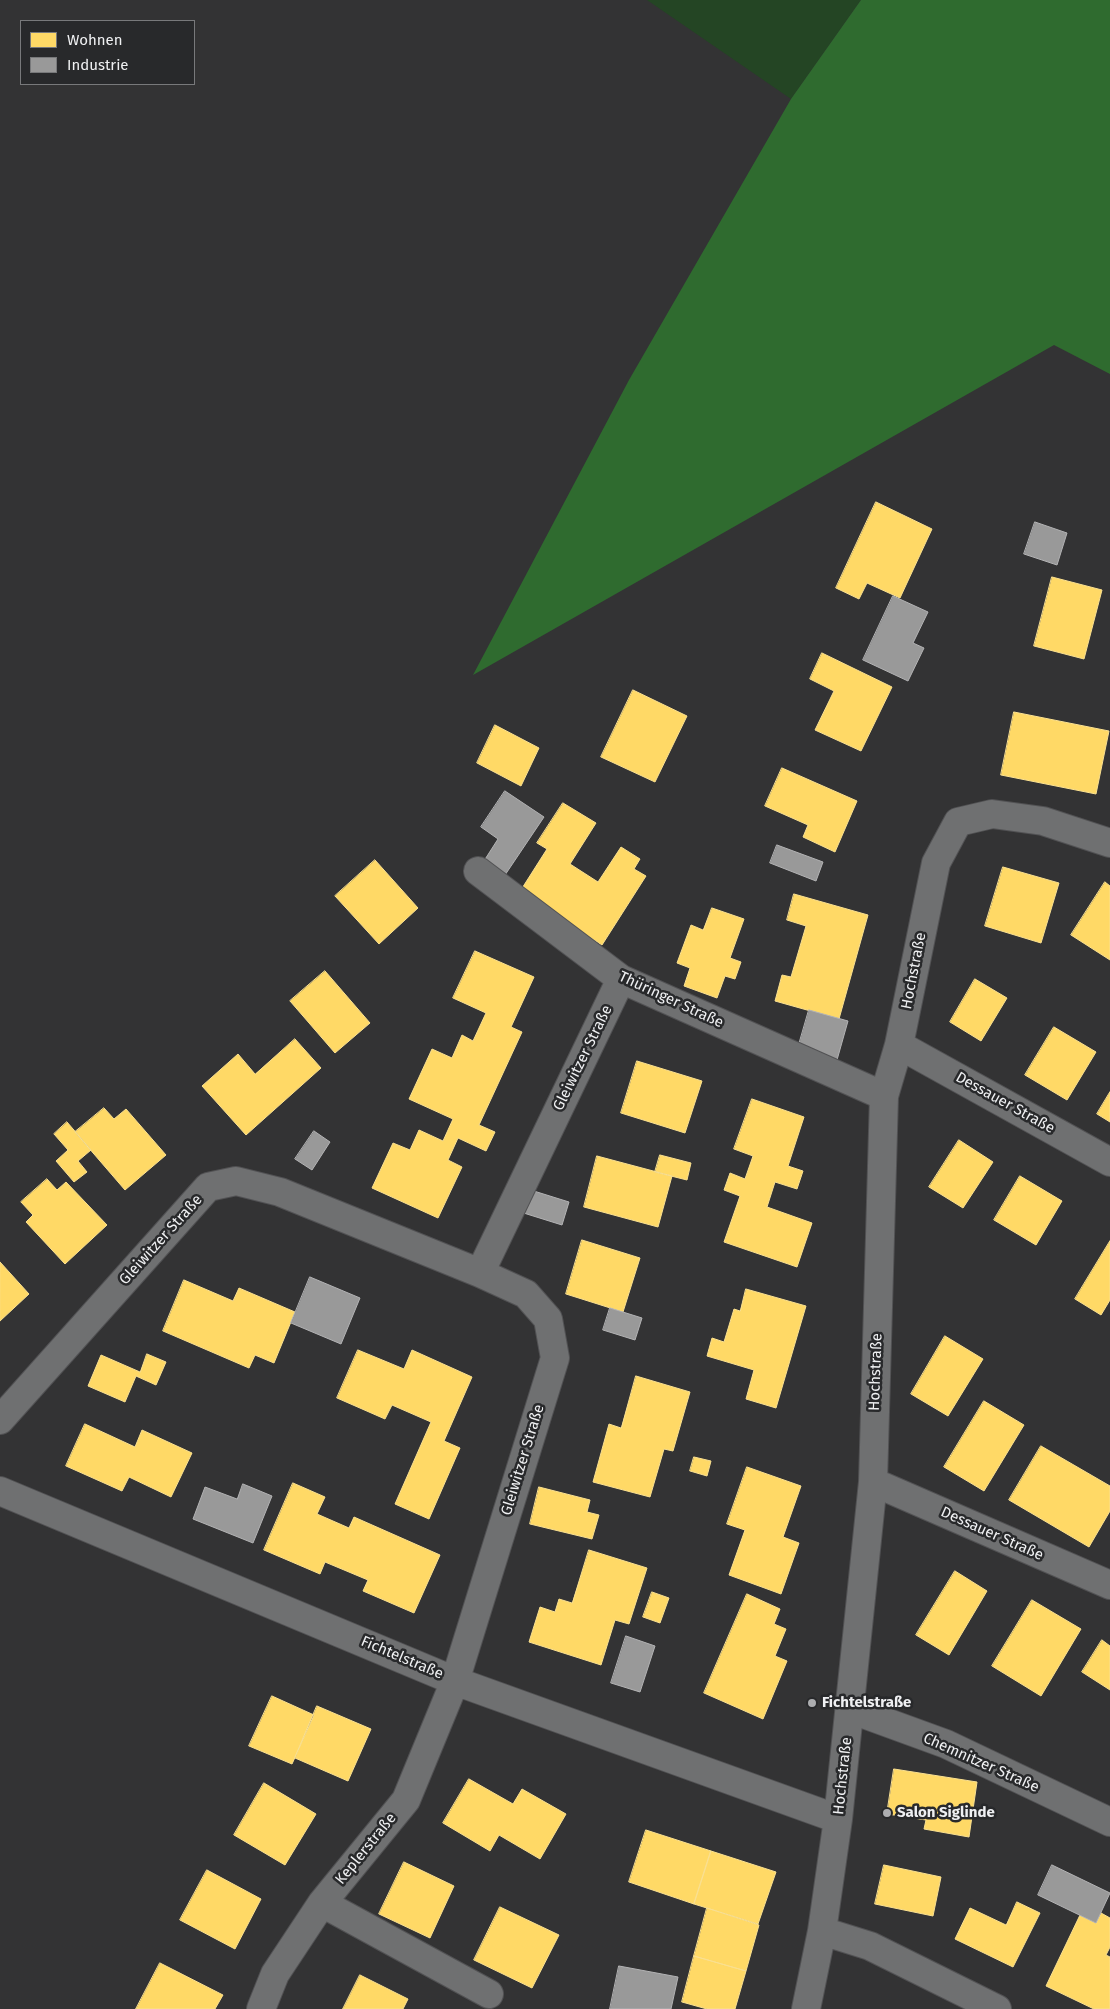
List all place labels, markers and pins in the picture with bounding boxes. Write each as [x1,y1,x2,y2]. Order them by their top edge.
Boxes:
place label: Fichtelstraße [822,1694,911,1712]
marker: Fichtelstraße [806,1697,818,1709]
place label: Salon Siglinde [897,1804,995,1822]
marker: Salon Siglinde [881,1807,893,1819]

